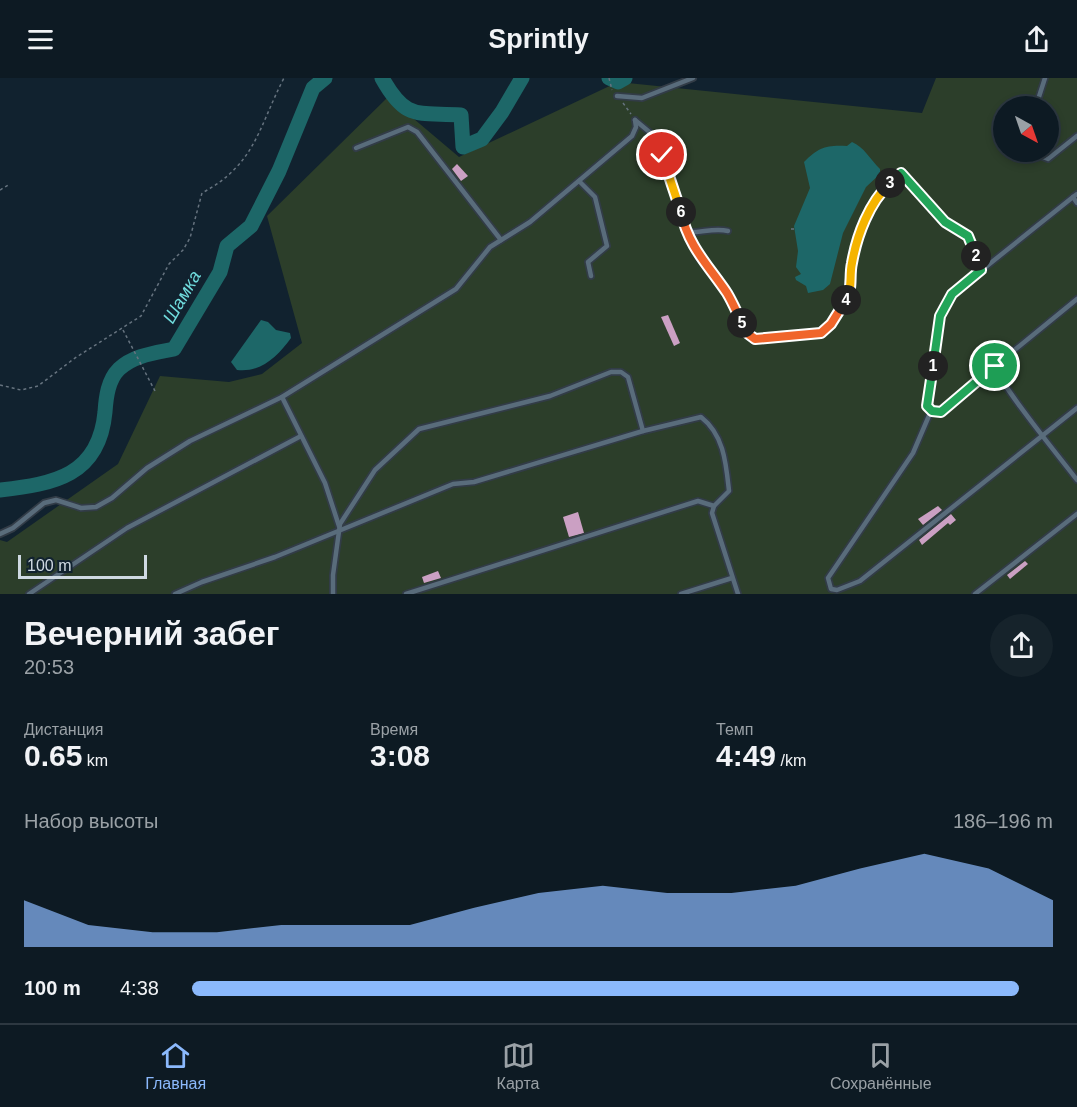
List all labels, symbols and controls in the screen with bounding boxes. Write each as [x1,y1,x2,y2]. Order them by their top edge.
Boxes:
icon: menu [24,23,57,56]
icon: share [1020,23,1053,56]
text: Sprintly [488,24,589,54]
north arrow [993,96,1059,162]
map controls [993,96,1059,162]
pin [636,129,687,180]
icon: check [645,138,678,171]
pin: 3 [875,168,905,198]
text: 3 [886,174,894,191]
pin: 6 [666,197,696,227]
text: 6 [677,203,685,220]
pin: 2 [961,241,991,271]
text: 2 [972,247,980,264]
water label: Шамка [159,267,205,327]
pin: 4 [831,285,861,315]
text: 4 [842,291,850,308]
pin: 5 [727,308,757,338]
text: 5 [738,314,746,331]
pin [969,340,1020,391]
icon: arrive [978,349,1011,382]
pin: 1 [918,351,948,381]
text: 1 [929,357,937,374]
scale bar [18,552,147,580]
text: 100 m [27,557,71,574]
button: share [990,614,1053,677]
text: Вечерний забег [24,615,280,652]
text: 20:53 [24,656,74,678]
text: Дистанция [24,721,103,738]
text: Время [370,721,418,738]
text: Темп [716,721,753,738]
text: 0.65 [24,739,82,772]
text: 3:08 [370,739,430,772]
text: 4:49 [716,739,776,772]
text: km [82,752,108,769]
text: /km [776,752,806,769]
text: Набор высоты [24,810,158,832]
text: 186–196 m [953,810,1053,832]
text: 100 m [24,977,81,999]
text: 4:38 [120,977,159,999]
tab: Главная [145,1039,206,1093]
tab: Карта [497,1039,539,1093]
tab: Сохранённые [830,1039,932,1093]

